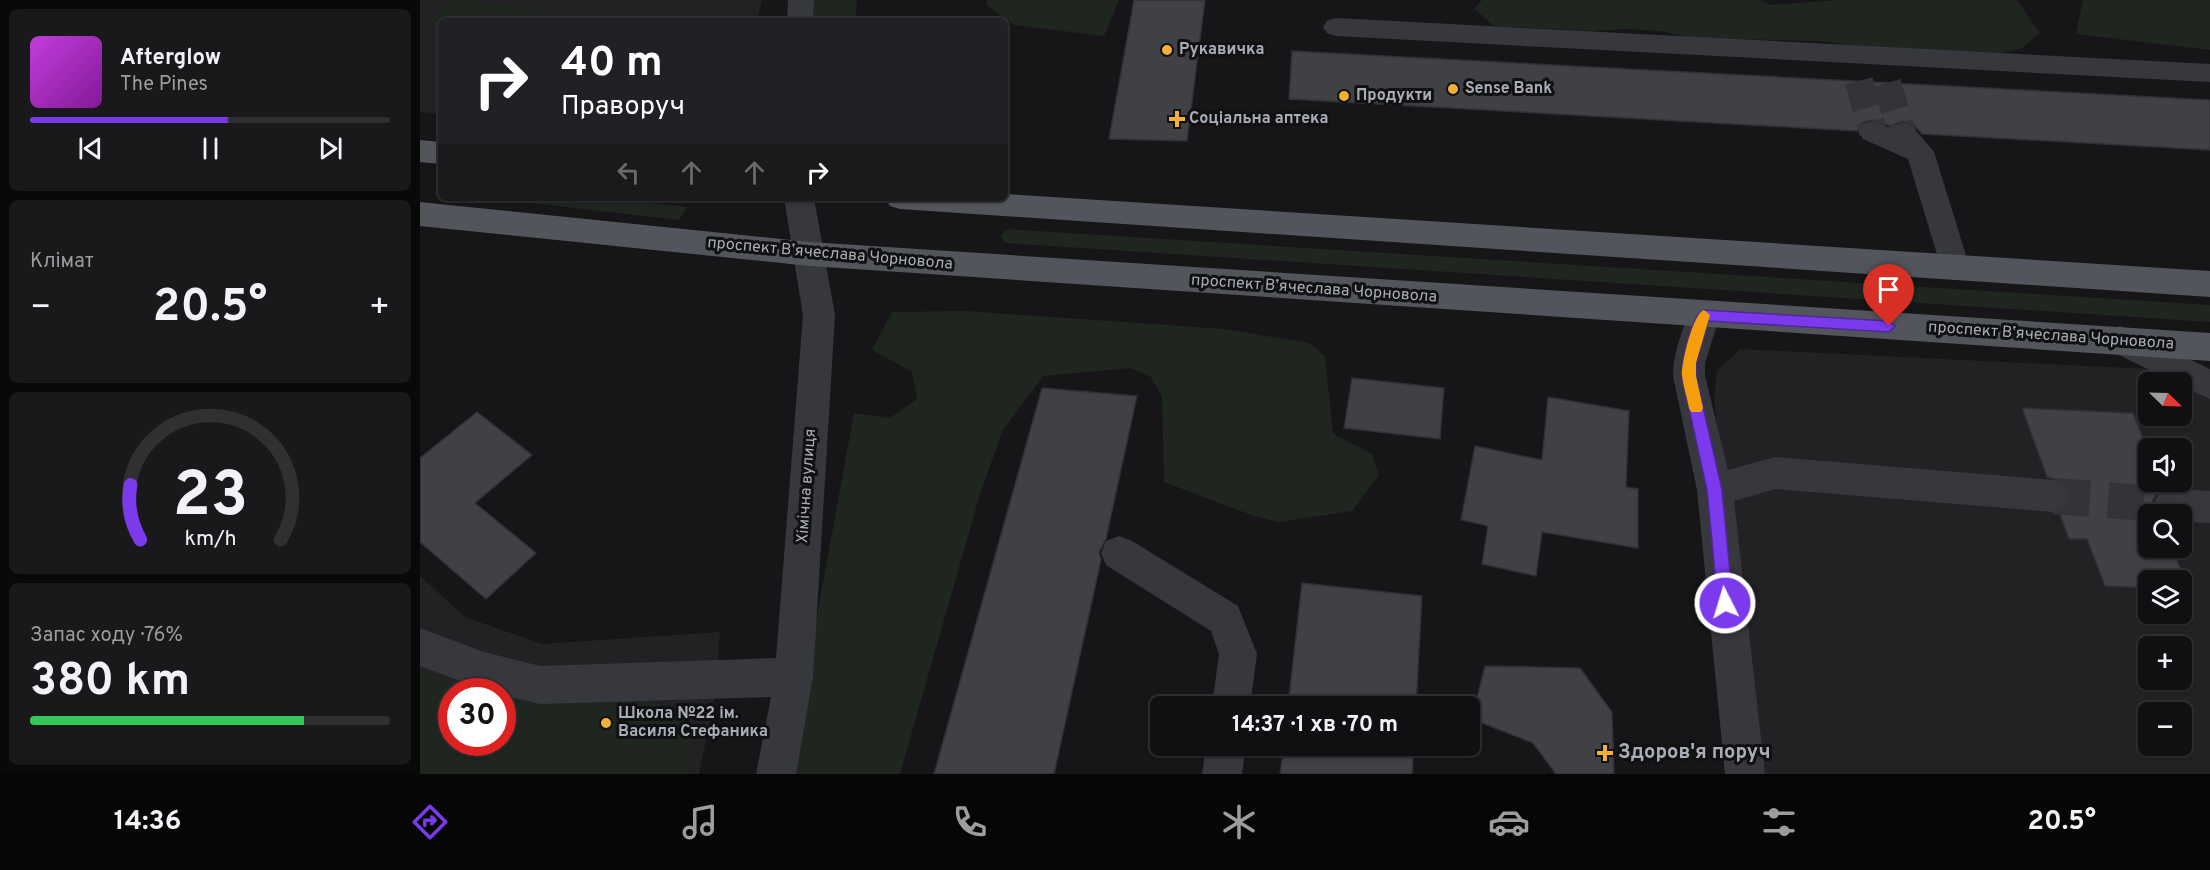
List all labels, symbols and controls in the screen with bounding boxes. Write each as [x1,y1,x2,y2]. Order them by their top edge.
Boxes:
text: 40 m [561,38,663,91]
place label: Рукавичка [1179,40,1264,60]
icon: right [462,42,540,120]
marker: Рукавичка [1160,43,1174,57]
text: Afterglow [120,45,221,72]
text: The Pines [120,72,208,98]
place label: Sense Bank [1465,79,1552,99]
marker: Sense Bank [1446,82,1460,96]
place label: Продукти [1356,86,1432,106]
marker: Продукти [1337,89,1351,103]
text: Праворуч [561,90,685,124]
place label: Соціальна аптека [1189,109,1328,129]
marker: Соціальна аптека [1170,112,1184,126]
icon: previous [74,132,107,165]
icon: pause [194,132,227,165]
icon: next [314,132,347,165]
icon: left [612,156,645,189]
icon: ahead [675,156,708,189]
icon: ahead [738,156,771,189]
icon: right [801,156,834,189]
street label: проспект Вʼячеслава Чорновола [706,233,954,275]
text: Клімат [30,249,94,275]
pin [1863,264,1914,326]
street label: проспект Вʼячеслава Чорновола [1190,270,1438,308]
icon: arrive [1872,273,1905,306]
text: 20.5° [153,280,267,337]
text: − [30,288,51,330]
text: + [369,288,390,330]
street label: проспект Вʼячеслава Чорновола [1927,317,2175,355]
north arrow [2138,372,2192,426]
map controls [2138,372,2192,756]
street label: Хімічна вулиця [793,428,821,544]
button: sound [2138,438,2192,492]
text: 23 [172,459,248,538]
button: search [2138,504,2192,558]
text: km/h [184,526,236,553]
button: layers [2138,570,2192,624]
position arrow [1693,571,1757,635]
text: Запас ходу · 76% [30,623,183,649]
button: + [2138,636,2192,690]
text: 380 km [30,654,190,711]
speed limit sign: 30 [438,678,516,756]
button: − [2138,702,2192,756]
place label: Школа №22 ім. Василя Стефаника [618,704,768,742]
text: 14:37 · 1 хв · 70 m [1232,712,1398,739]
marker: Школа №22 ім. Василя Стефаника [599,716,613,730]
place label: Здоров'я поруч [1618,740,1771,766]
marker: Здоров'я поруч [1596,744,1614,762]
icon: directions [409,801,451,843]
icon: music [679,801,721,843]
icon: phone [949,801,991,843]
icon: climate [1218,801,1260,843]
icon: car [1488,801,1530,843]
icon: filters [1758,801,1800,843]
text: 14:36 [114,805,181,839]
text: 20.5° [2028,805,2096,839]

